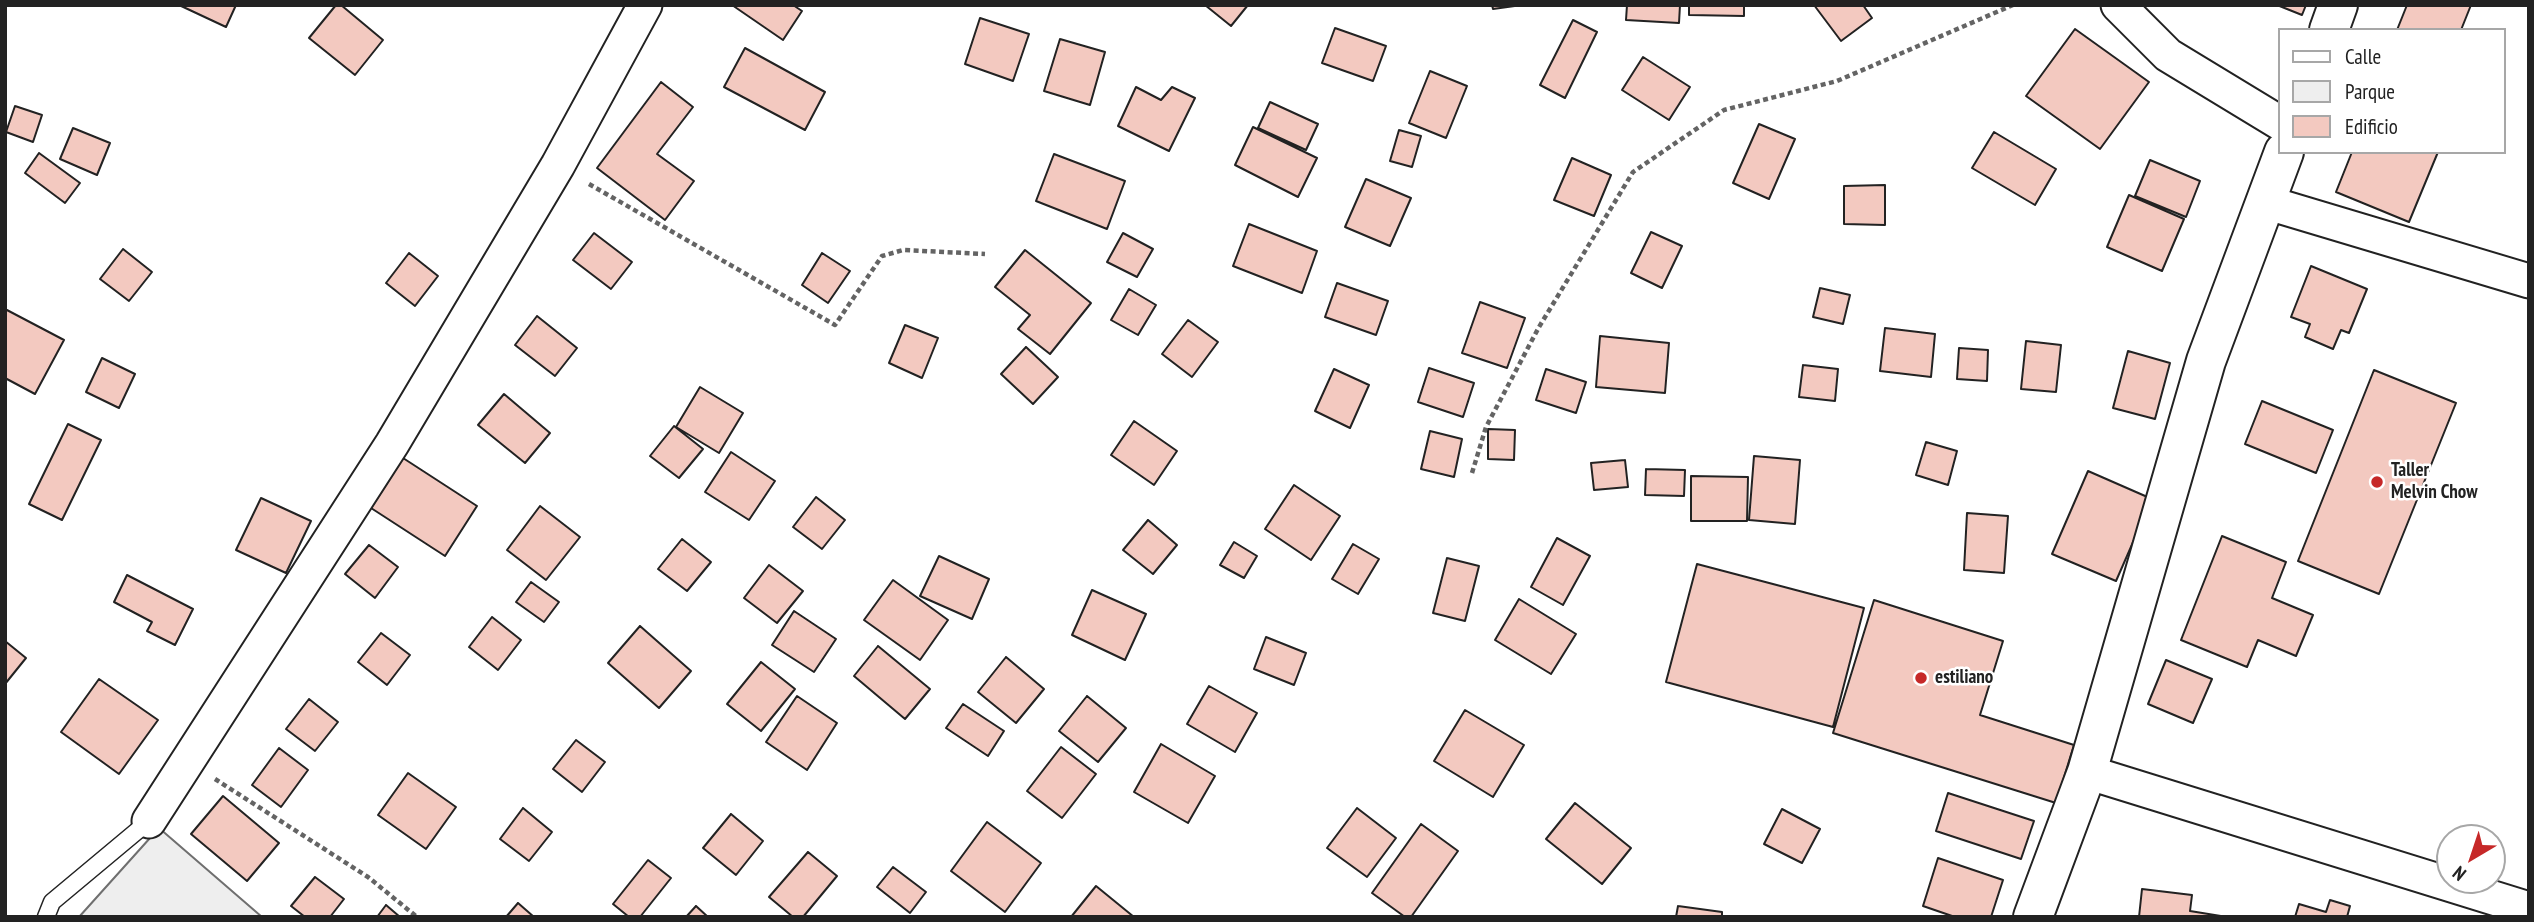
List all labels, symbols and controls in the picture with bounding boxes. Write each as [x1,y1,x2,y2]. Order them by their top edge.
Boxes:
legend [2278,28,2506,154]
text: Calle [2345,43,2381,70]
text: Parque [2345,78,2395,105]
text: Edificio [2345,113,2398,140]
place label: Taller Melvin Chow [2391,460,2478,504]
marker: Taller Melvin Chow [2369,474,2385,490]
place label: estiliano [1935,667,1993,689]
marker: estiliano [1913,670,1929,686]
north arrow [2436,824,2506,894]
text: N [2448,861,2471,886]

